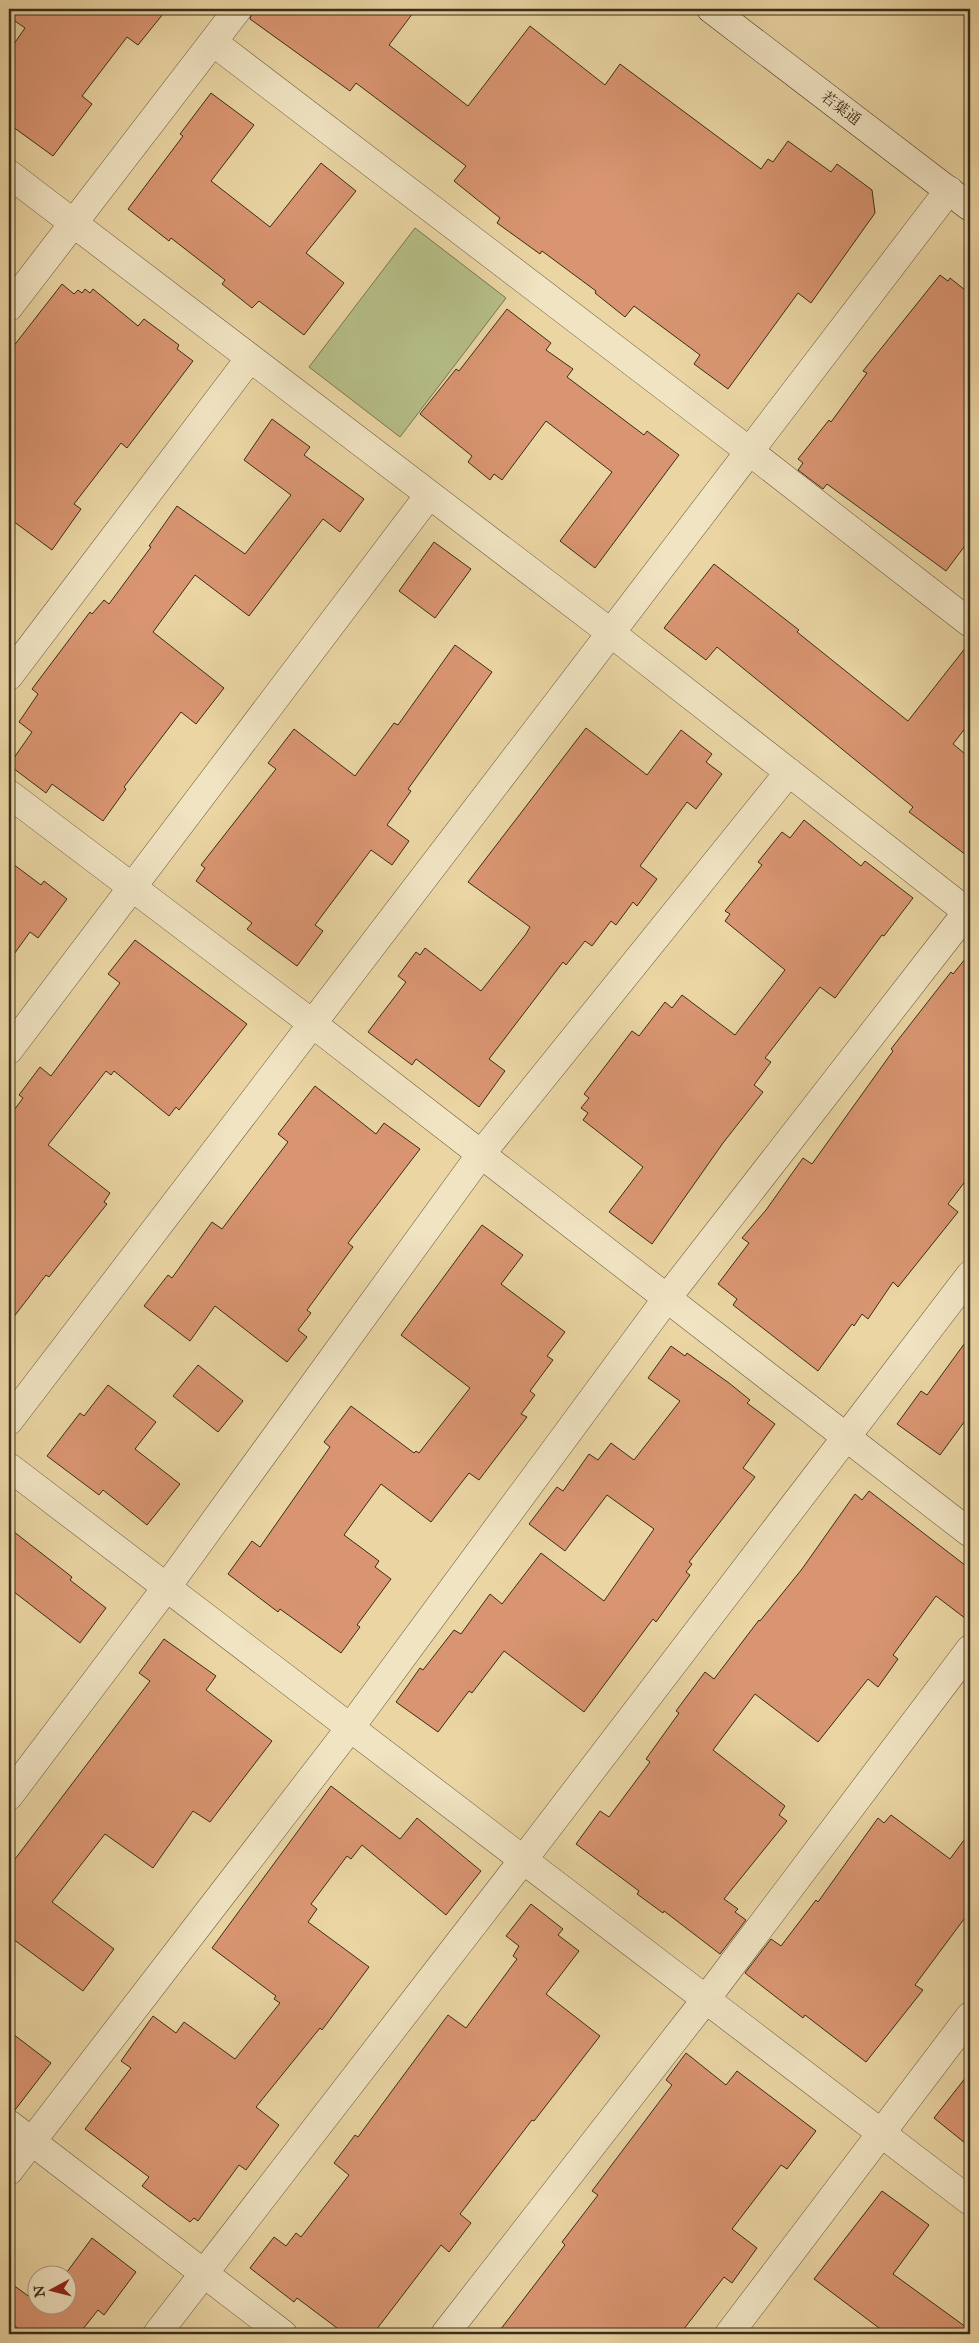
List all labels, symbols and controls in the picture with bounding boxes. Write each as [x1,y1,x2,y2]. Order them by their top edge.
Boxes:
street label: 若葉通 [818,87,864,129]
north arrow [28,2266,78,2316]
text: N [30,2284,49,2298]

